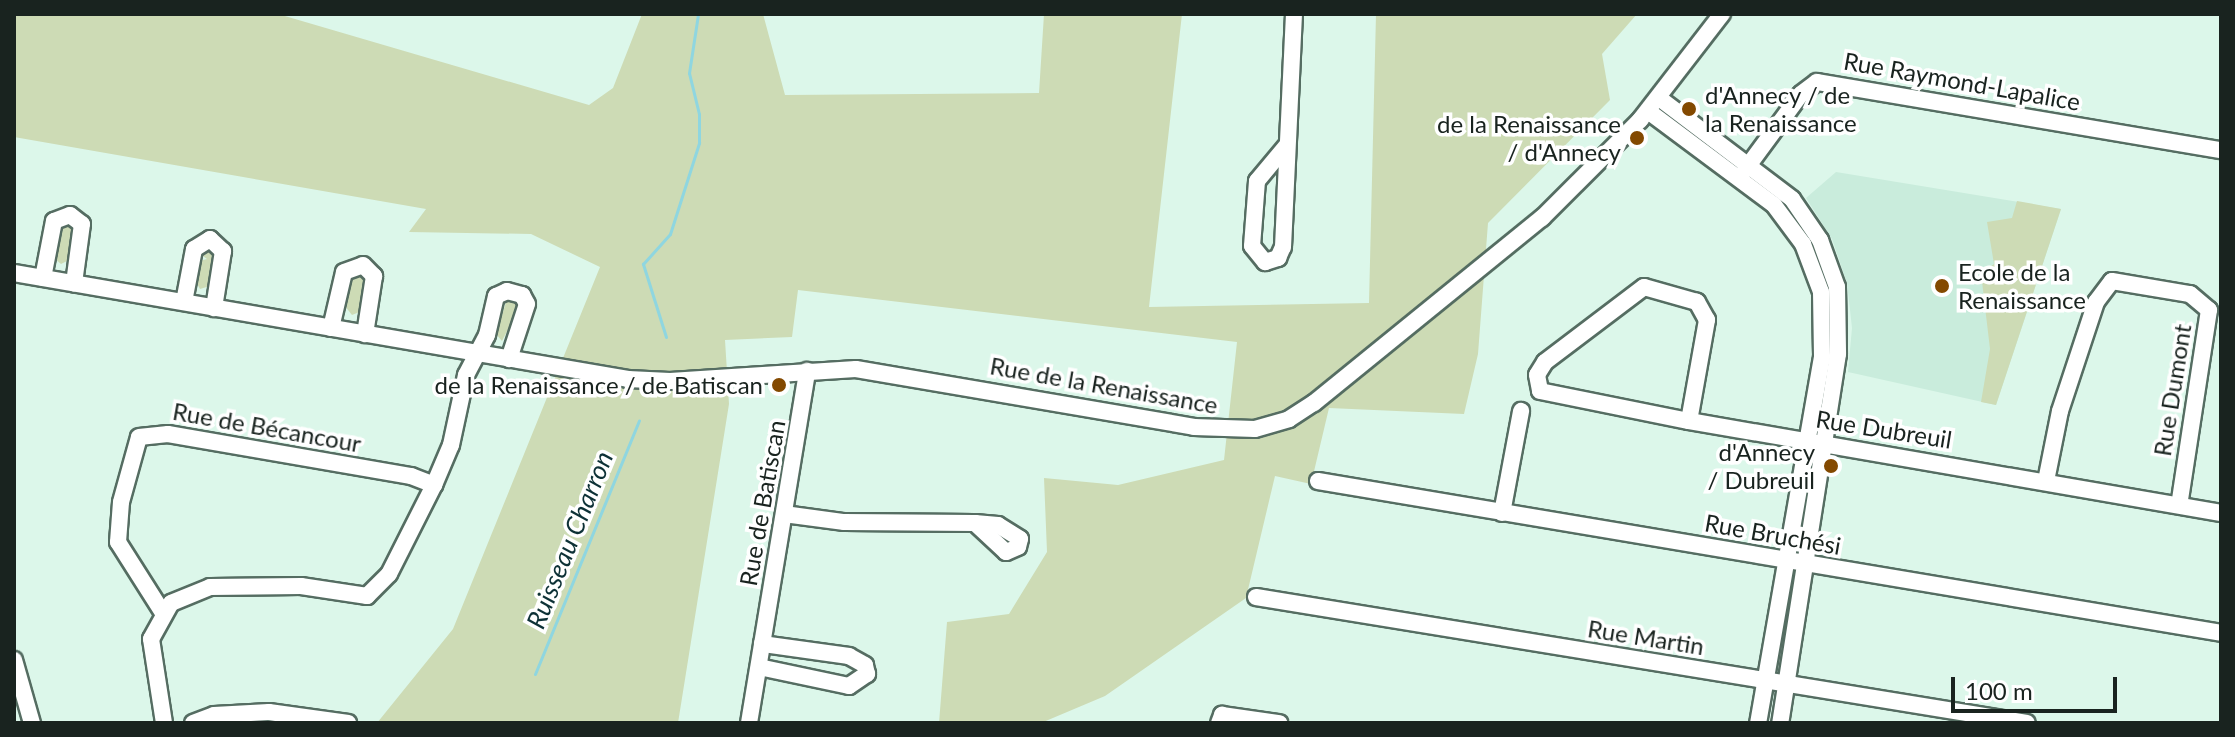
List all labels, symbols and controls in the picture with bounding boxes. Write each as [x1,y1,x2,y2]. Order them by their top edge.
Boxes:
street label: Rue Raymond-Lapalice [1841,46,2083,116]
place label: d'Annecy / de la Renaissance [1705,81,1857,137]
marker: d'Annecy / de la Renaissance [1680,100,1698,118]
place label: de la Renaissance / d'Annecy [1437,110,1621,166]
marker: de la Renaissance / d'Annecy [1628,129,1646,147]
place label: Ecole de la Renaissance [1958,258,2086,314]
marker: Ecole de la Renaissance [1933,277,1951,295]
street label: Rue Dumont [2147,322,2197,458]
street label: Rue de la Renaissance [988,351,1220,419]
place label: de la Renaissance / de Batiscan [435,371,763,399]
marker: de la Renaissance / de Batiscan [770,376,788,394]
street label: Rue de Bécancour [171,396,363,458]
street label: Rue Dubreuil [1814,404,1954,454]
street label: Rue de Batiscan [733,418,791,588]
place label: d'Annecy / Dubreuil [1707,438,1815,494]
water label: Ruisseau Charron [520,447,620,633]
marker: d'Annecy / Dubreuil [1822,457,1840,475]
street label: Rue Bruchési [1703,508,1843,560]
street label: Rue Martin [1586,614,1706,660]
scale bar [1955,661,2121,711]
text: 100 m [1965,676,2033,705]

